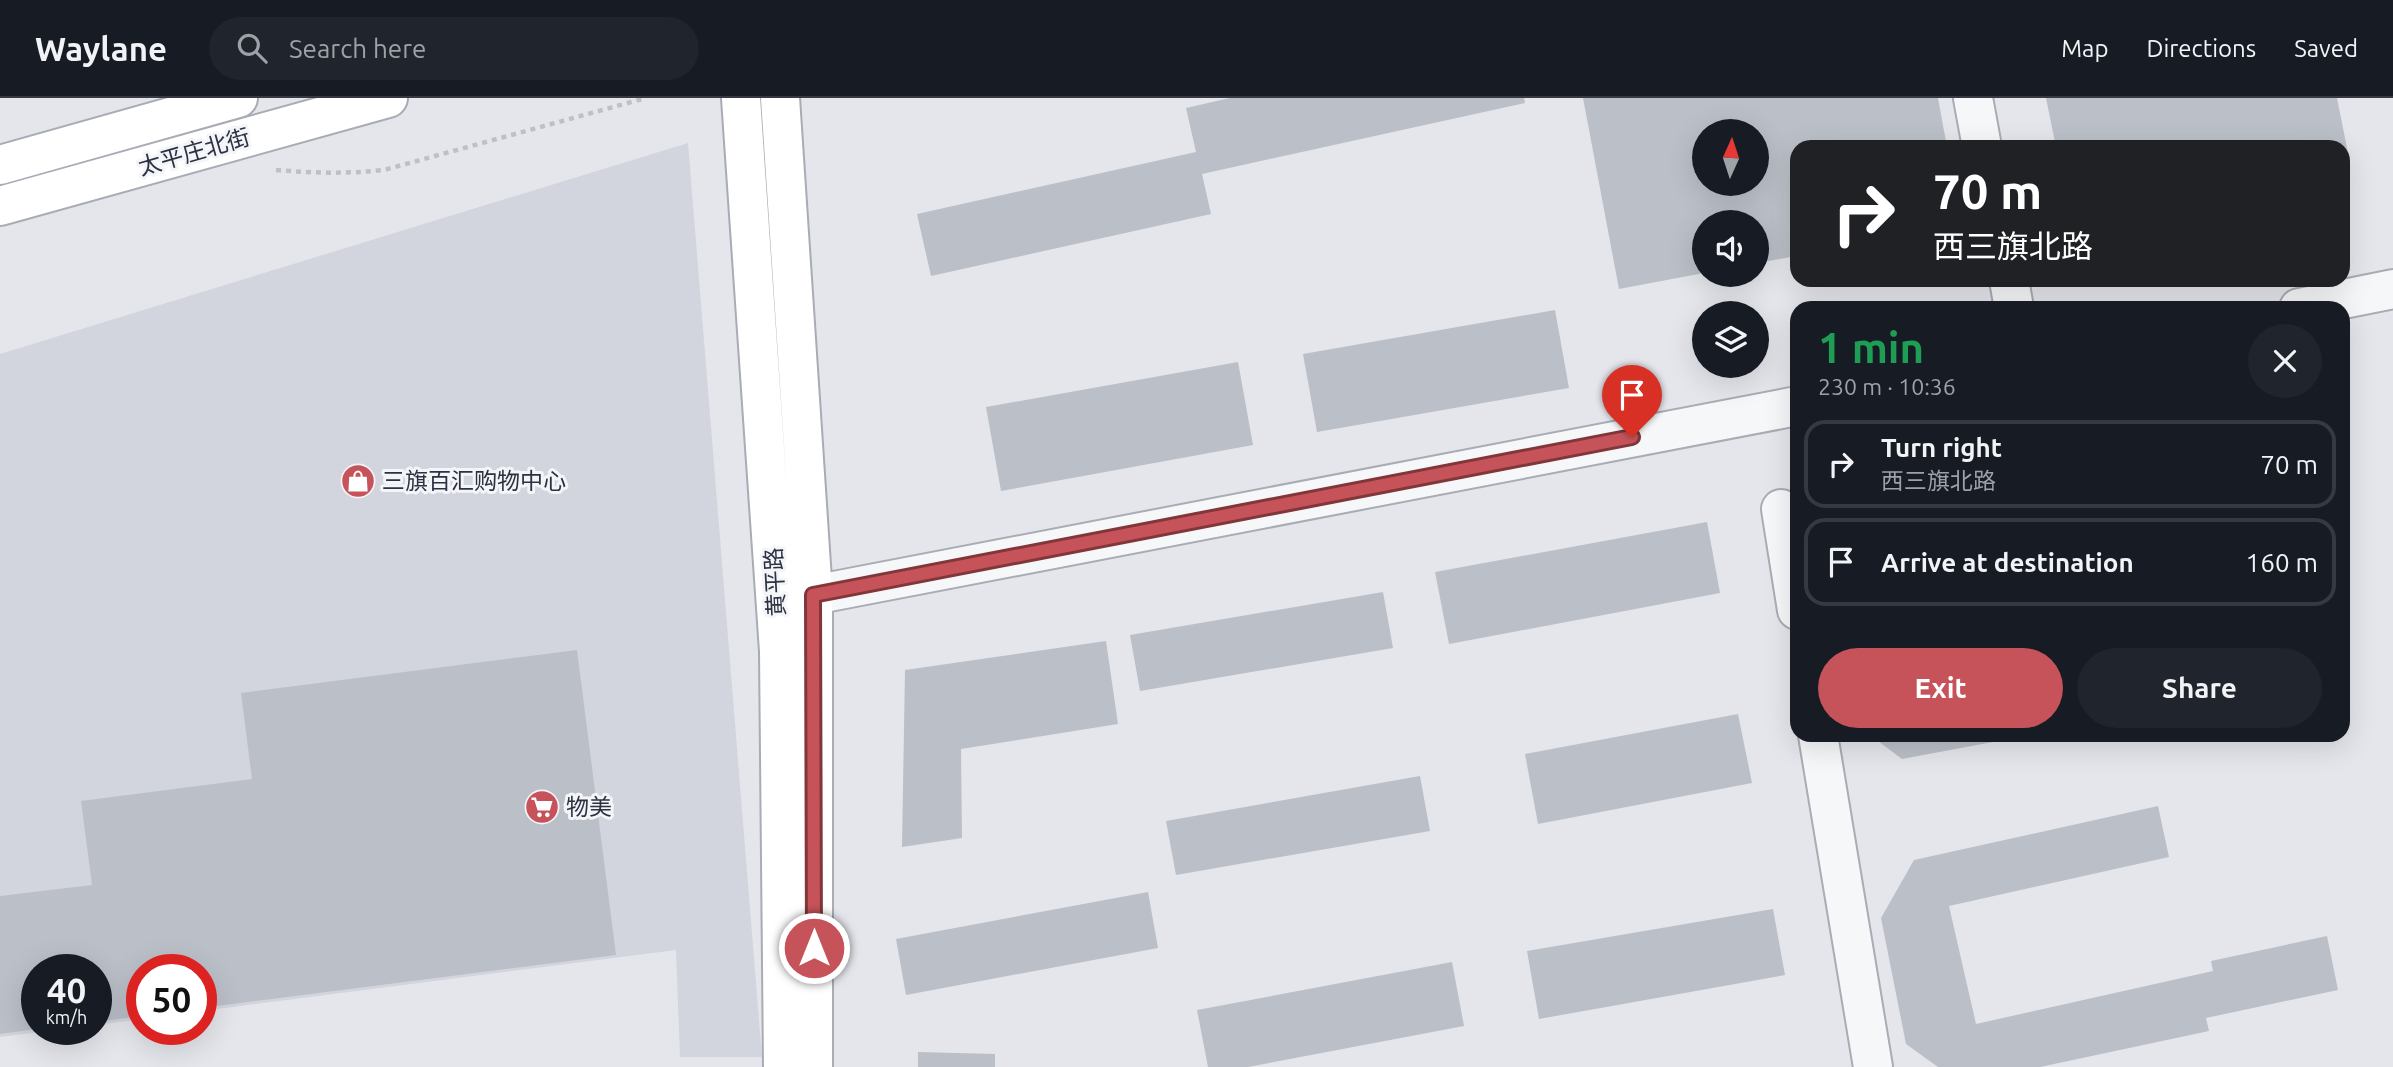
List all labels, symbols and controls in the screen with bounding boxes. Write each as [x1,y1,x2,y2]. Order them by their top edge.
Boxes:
search box [209,17,699,80]
icon: search [233,29,271,67]
text: Waylane [35,30,167,67]
text: Search here [289,34,426,63]
text: Map [2061,35,2108,62]
text: Directions [2146,35,2256,62]
text: Saved [2294,35,2358,62]
north arrow [1692,119,1769,196]
map controls [1692,119,1769,378]
street label: 太平庄北街 [135,124,253,179]
text: 70 m [1933,163,2042,218]
icon: right [1818,168,1909,259]
button: sound [1692,210,1769,287]
text: 西三旗北路 [1933,228,2093,264]
button: layers [1692,301,1769,378]
text: 1 min [1818,324,1924,371]
button: close [2248,324,2322,398]
pin [1602,365,1662,437]
text: 230 m · 10:36 [1818,374,1956,399]
icon: arrive [1613,376,1651,414]
text: Turn right [1881,433,2002,462]
icon: right [1822,445,1860,483]
text: 70 m [2260,450,2318,479]
shop icon: 三旗百汇购物中心 [339,462,377,500]
place label: 三旗百汇购物中心 [382,468,566,493]
text: 西三旗北路 [1881,468,1996,493]
icon: arrive [1822,543,1860,581]
street label: 黄平路 [760,547,789,617]
text: Arrive at destination [1881,548,2134,577]
text: 160 m [2246,548,2318,577]
button: Exit [1818,648,2063,728]
button: Share [2077,648,2322,728]
supermarket icon: 物美 [523,788,561,826]
place label: 物美 [566,794,612,819]
position arrow [777,911,851,985]
speed limit sign: 50 [126,954,217,1045]
text: 40 [47,970,86,1010]
text: km/h [46,1007,87,1027]

